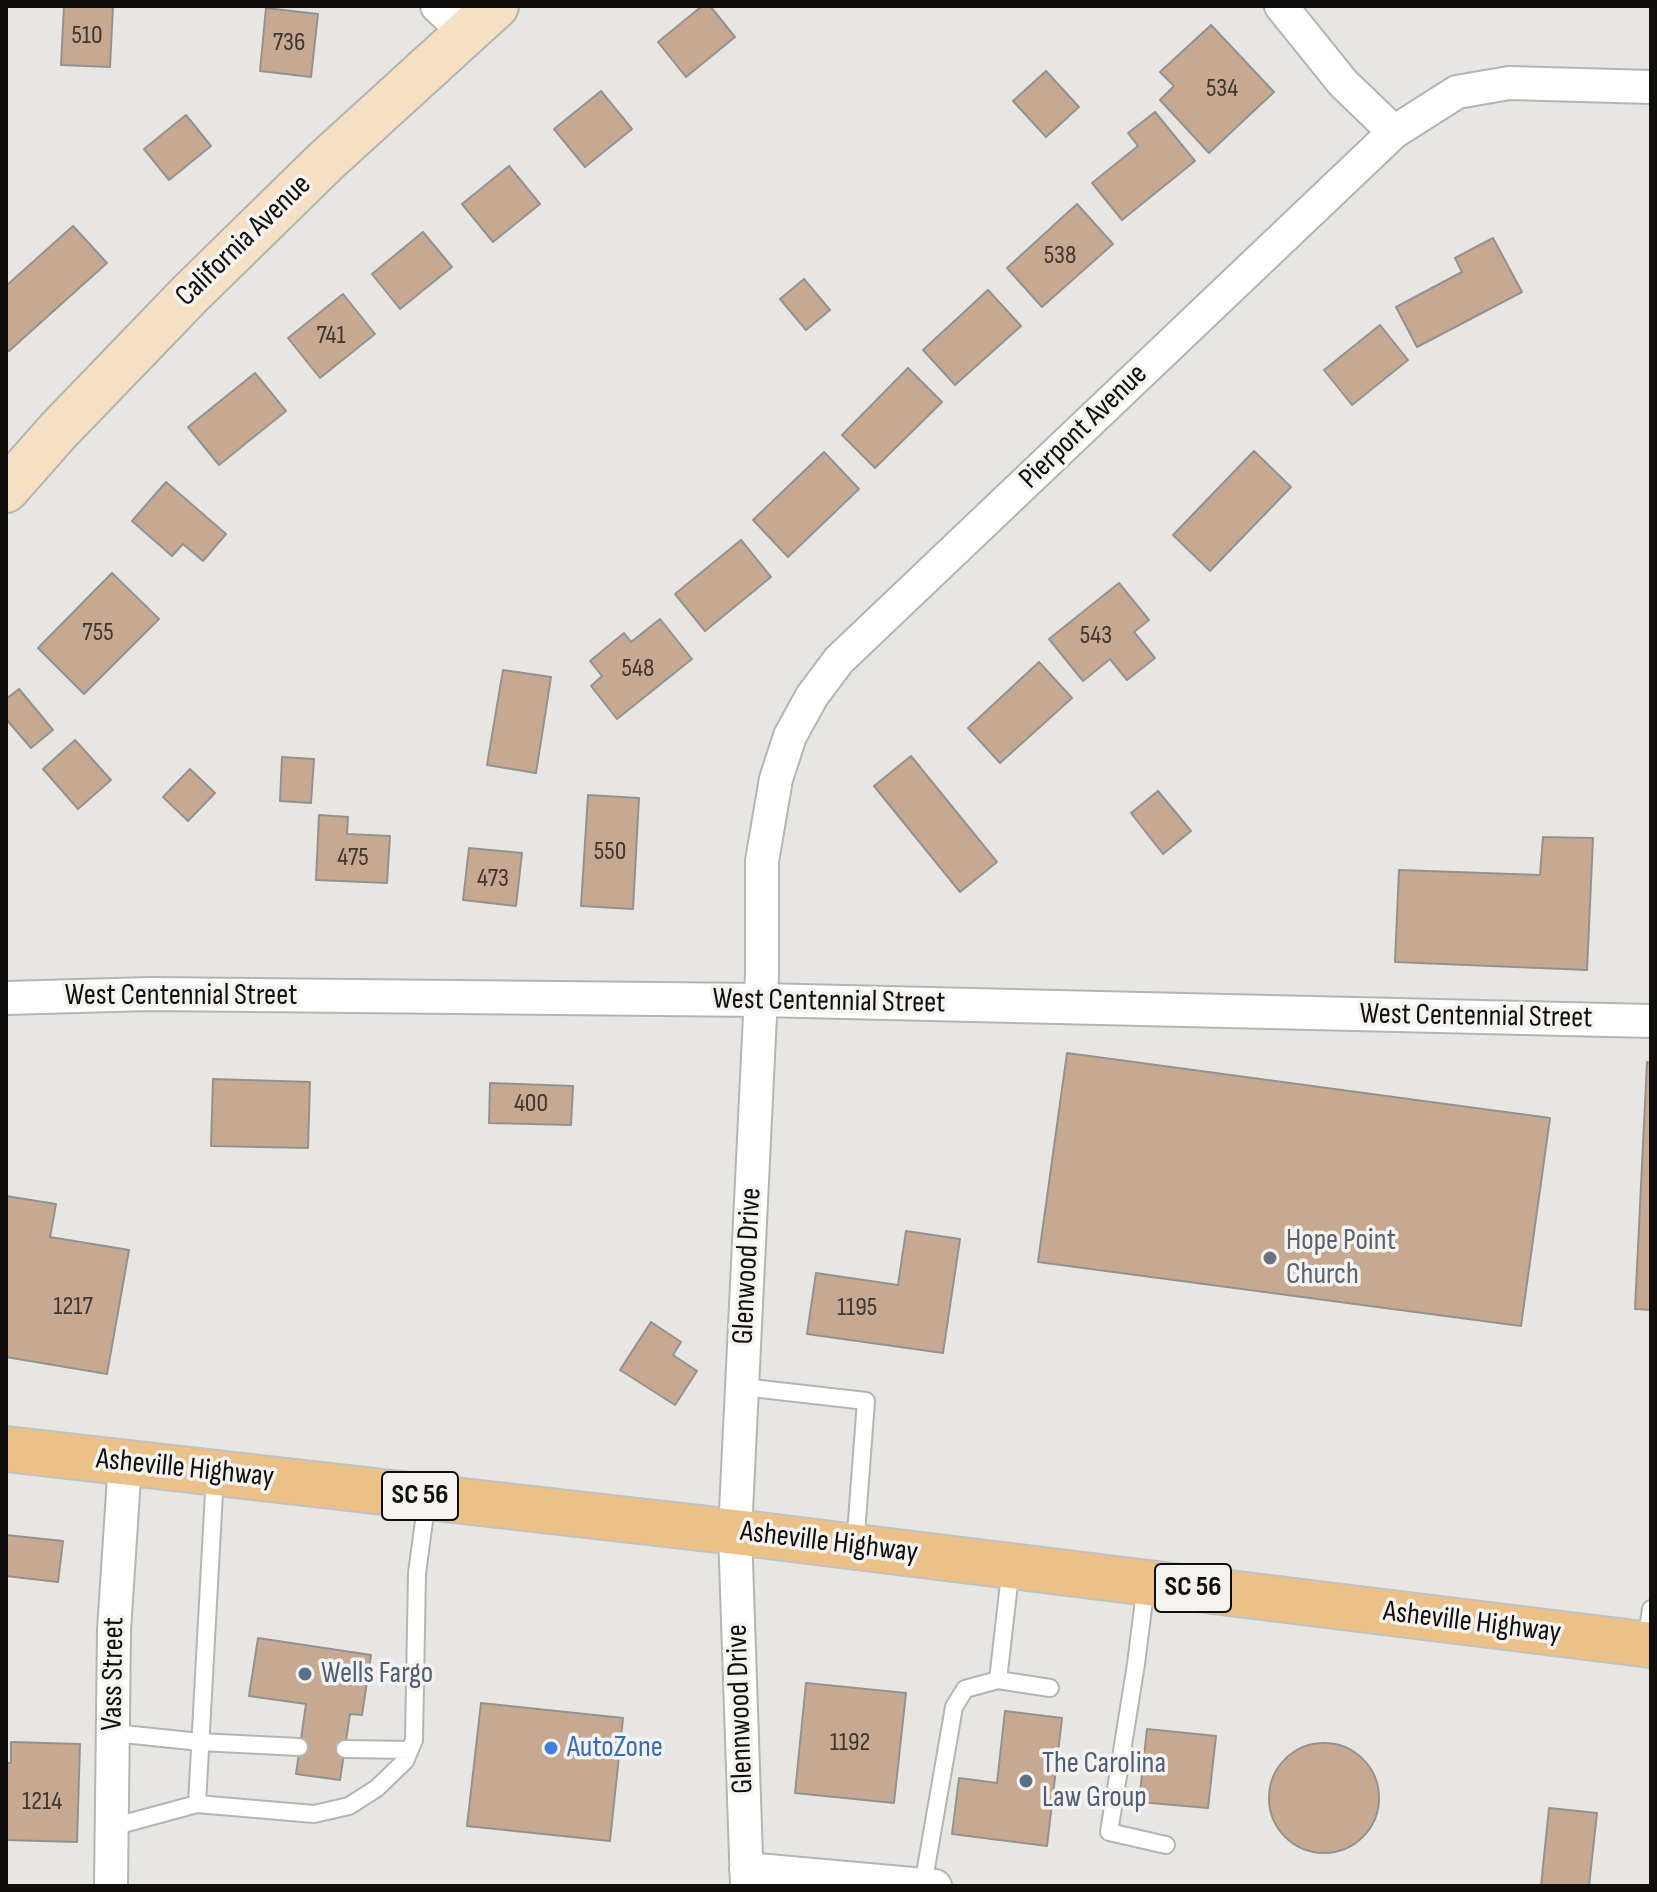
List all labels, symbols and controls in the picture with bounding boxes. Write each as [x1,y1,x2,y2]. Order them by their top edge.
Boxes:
house number: 510 [71,20,103,52]
house number: 736 [273,27,305,59]
house number: 534 [1206,73,1238,105]
street label: California Avenue [169,167,319,315]
house number: 538 [1044,240,1076,272]
house number: 741 [316,320,346,352]
street label: Pierpont Avenue [1012,357,1156,497]
house number: 755 [82,617,114,649]
house number: 543 [1080,620,1112,652]
house number: 548 [622,653,654,685]
house number: 550 [594,836,626,868]
house number: 475 [337,842,369,874]
house number: 473 [477,863,509,895]
street label: West Centennial Street [65,978,297,1014]
street label: West Centennial Street [712,982,946,1022]
street label: West Centennial Street [1359,997,1593,1037]
house number: 400 [514,1088,548,1120]
street label: Glenwood Drive [726,1187,770,1345]
place label: Hope Point Church [1286,1223,1396,1294]
marker: Hope Point Church [1261,1249,1279,1267]
house number: 1217 [53,1291,93,1323]
house number: 1195 [837,1292,877,1324]
street label: Asheville Highway [94,1442,276,1496]
road number: SC 56 [382,1472,458,1520]
street label: Asheville Highway [738,1514,920,1572]
road number: SC 56 [1155,1564,1231,1612]
street label: Asheville Highway [1381,1594,1563,1652]
street label: Vass Street [95,1617,133,1731]
street label: Glennwood Drive [720,1624,762,1794]
place label: Wells Fargo [321,1656,433,1692]
marker: Wells Fargo [296,1665,314,1683]
house number: 1192 [830,1727,870,1759]
place label: AutoZone [567,1730,663,1766]
marker: AutoZone [542,1739,560,1757]
place label: The Carolina Law Group [1042,1746,1166,1816]
marker: The Carolina Law Group [1017,1772,1035,1790]
house number: 1214 [22,1786,62,1818]

